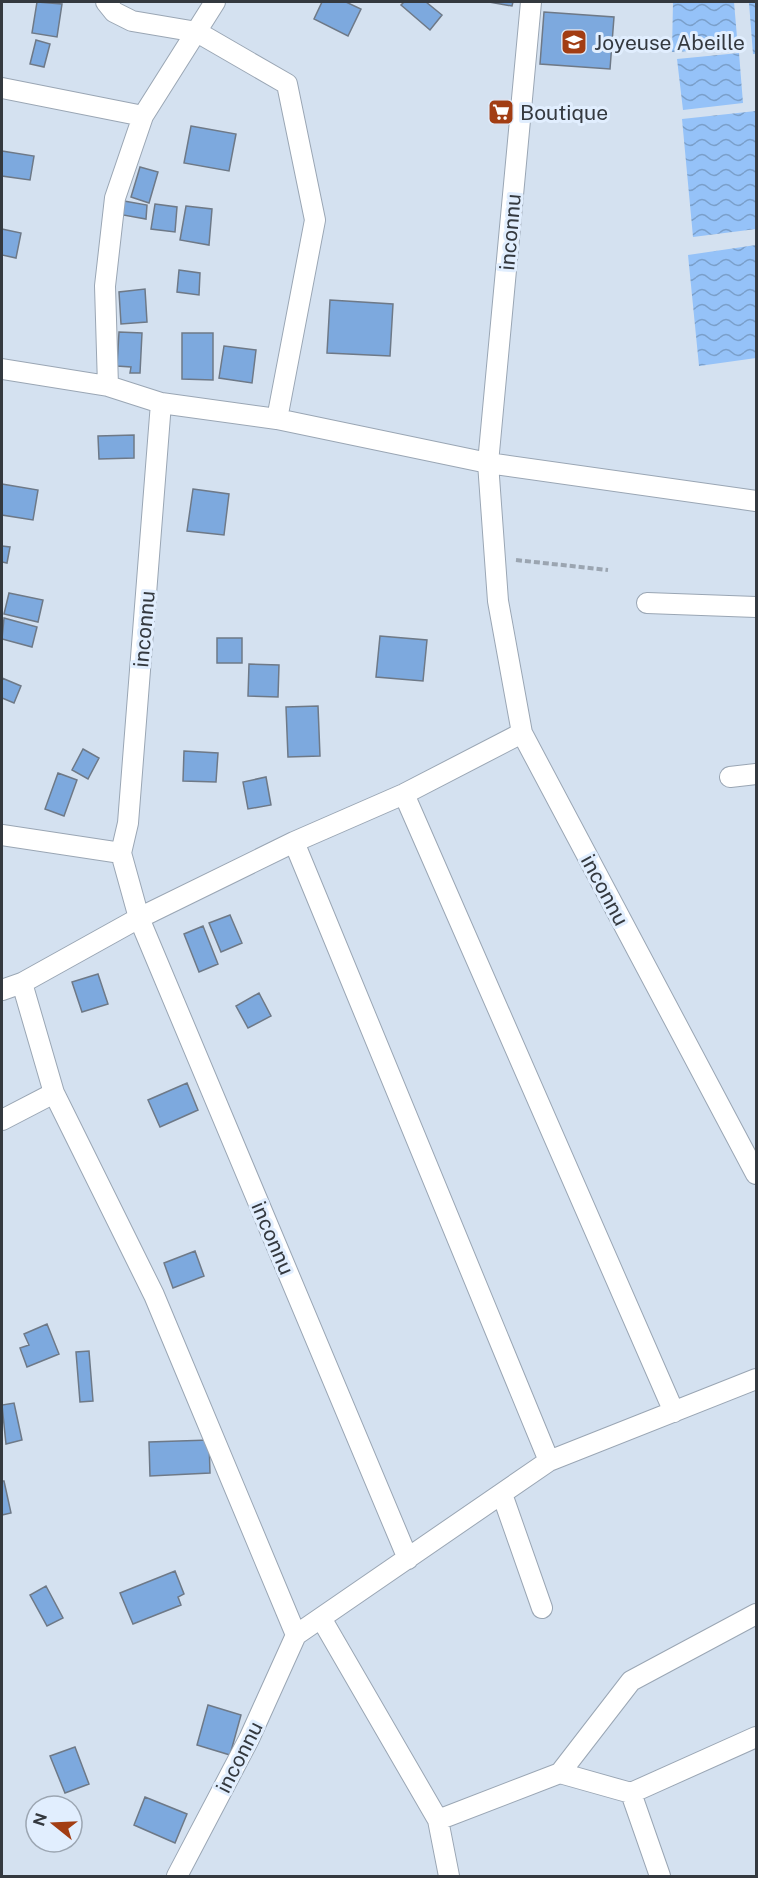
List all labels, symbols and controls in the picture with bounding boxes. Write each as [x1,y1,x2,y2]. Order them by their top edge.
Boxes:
school or university icon: Joyeuse Abeille [559,27,589,57]
place label: Joyeuse Abeille [594,30,745,55]
supermarket icon: Boutique [486,97,516,127]
place label: Boutique [520,100,608,125]
street label: inconnu [494,193,526,271]
street label: inconnu [128,590,160,668]
street label: inconnu [576,850,634,930]
street label: inconnu [246,1198,300,1278]
street label: inconnu [210,1717,268,1797]
north arrow [24,1794,84,1854]
text: N [29,1811,51,1828]

